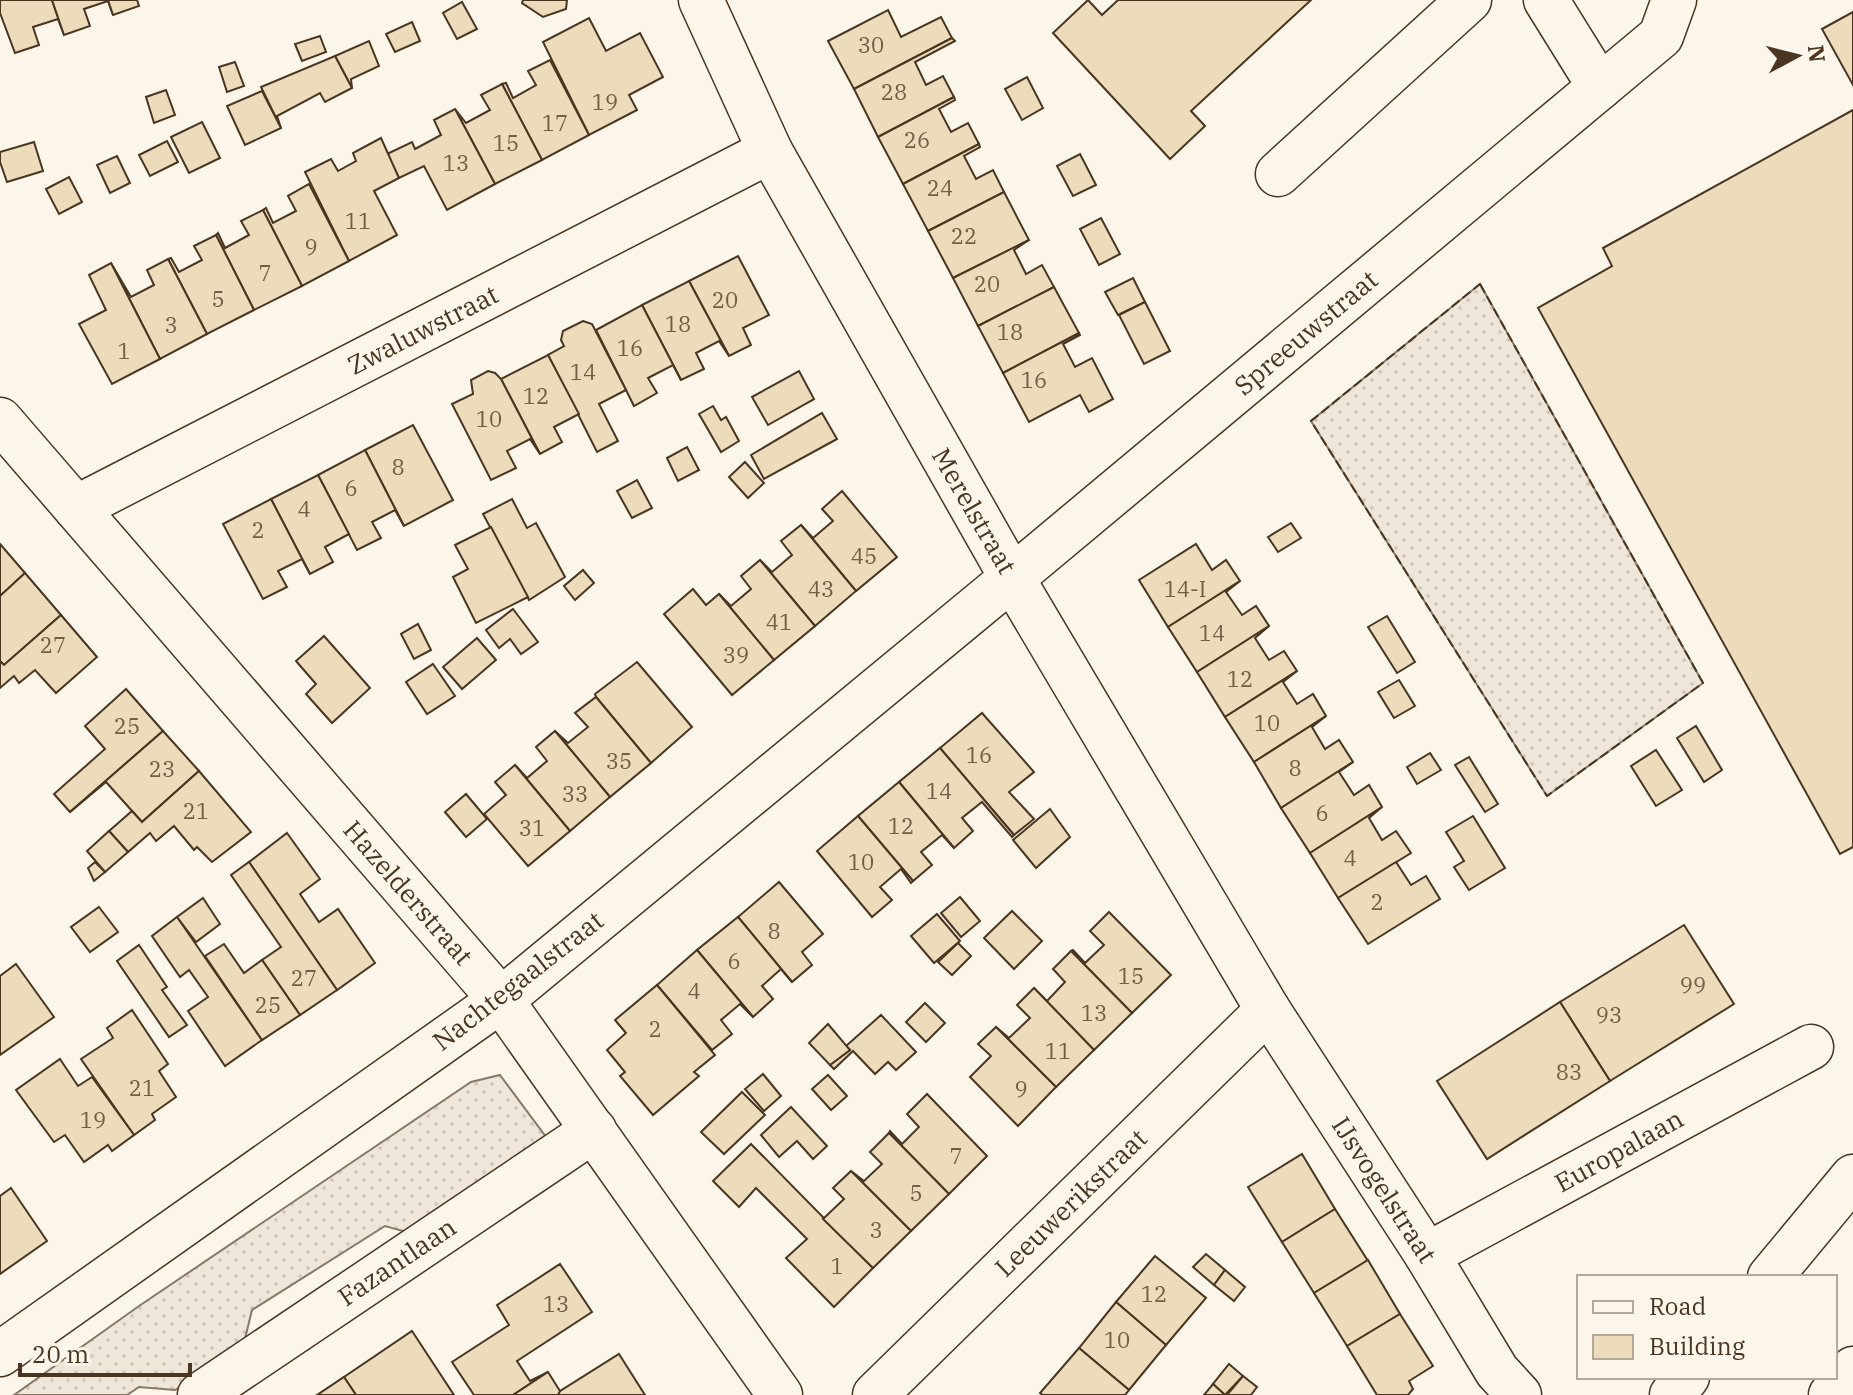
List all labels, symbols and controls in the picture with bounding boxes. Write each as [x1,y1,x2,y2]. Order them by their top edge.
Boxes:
north arrow [1757,16,1837,96]
house number: 30 [858,30,884,59]
text: N [1802,43,1833,64]
house number: 28 [881,77,907,106]
house number: 19 [592,87,618,116]
house number: 17 [542,108,568,137]
house number: 26 [904,125,930,154]
house number: 15 [493,128,519,157]
house number: 13 [443,148,469,177]
house number: 24 [927,173,953,202]
house number: 11 [345,206,371,235]
house number: 22 [951,221,977,250]
house number: 9 [304,232,318,261]
house number: 7 [258,258,272,287]
street label: Spreeuwstraat [1227,262,1384,402]
house number: 20 [974,269,1000,298]
street label: Zwaluwstraat [341,277,504,382]
house number: 5 [211,284,225,313]
house number: 20 [712,285,738,314]
house number: 18 [665,309,691,338]
house number: 3 [164,310,178,339]
house number: 18 [997,317,1023,346]
house number: 16 [617,333,643,362]
house number: 1 [117,336,131,365]
house number: 14 [570,357,596,386]
house number: 16 [1021,365,1047,394]
house number: 12 [523,381,549,410]
house number: 10 [476,404,502,433]
street label: Merelstraat [925,441,1025,580]
house number: 8 [391,452,405,481]
house number: 6 [344,473,358,502]
house number: 4 [297,494,311,523]
house number: 2 [251,515,265,544]
house number: 45 [851,541,877,570]
house number: 43 [808,574,834,603]
house number: 14-I [1164,574,1206,603]
house number: 41 [766,607,792,636]
house number: 14 [1199,618,1225,647]
house number: 27 [40,630,66,659]
house number: 39 [723,640,749,669]
house number: 12 [1227,664,1253,693]
house number: 10 [1254,708,1280,737]
house number: 25 [114,711,140,740]
house number: 16 [966,740,992,769]
house number: 35 [606,746,632,775]
house number: 8 [1288,753,1302,782]
house number: 23 [149,754,175,783]
house number: 14 [926,776,952,805]
house number: 33 [562,779,588,808]
house number: 21 [183,796,209,825]
house number: 6 [1315,798,1329,827]
house number: 12 [888,811,914,840]
street label: Hazelderstraat [337,813,481,972]
house number: 31 [519,813,545,842]
house number: 4 [1343,843,1357,872]
house number: 10 [848,847,874,876]
house number: 2 [1370,887,1384,916]
street label: Nachtegaalstraat [425,903,610,1058]
house number: 8 [767,916,781,945]
house number: 6 [727,946,741,975]
house number: 15 [1118,961,1144,990]
house number: 27 [291,963,317,992]
house number: 99 [1680,970,1706,999]
house number: 4 [687,976,701,1005]
house number: 25 [255,990,281,1019]
house number: 13 [1081,998,1107,1027]
house number: 93 [1596,1000,1622,1029]
house number: 2 [648,1014,662,1043]
house number: 11 [1045,1036,1071,1065]
house number: 83 [1556,1057,1582,1086]
house number: 21 [129,1073,155,1102]
house number: 9 [1014,1074,1028,1103]
street label: Europalaan [1548,1101,1689,1199]
house number: 19 [80,1105,106,1134]
street label: IJsvogelstraat [1325,1110,1445,1269]
street label: Leeuwerikstraat [987,1121,1154,1284]
house number: 7 [949,1141,963,1170]
house number: 5 [909,1178,923,1207]
street label: Fazantlaan [331,1209,462,1313]
house number: 3 [869,1215,883,1244]
house number: 1 [830,1251,844,1280]
legend [1577,1275,1837,1379]
house number: 12 [1141,1279,1167,1308]
house number: 13 [543,1289,569,1318]
text: Road [1649,1290,1706,1322]
house number: 10 [1104,1325,1130,1354]
scale bar [20,1327,190,1377]
text: Building [1649,1330,1745,1362]
text: 20 m [32,1338,89,1370]

